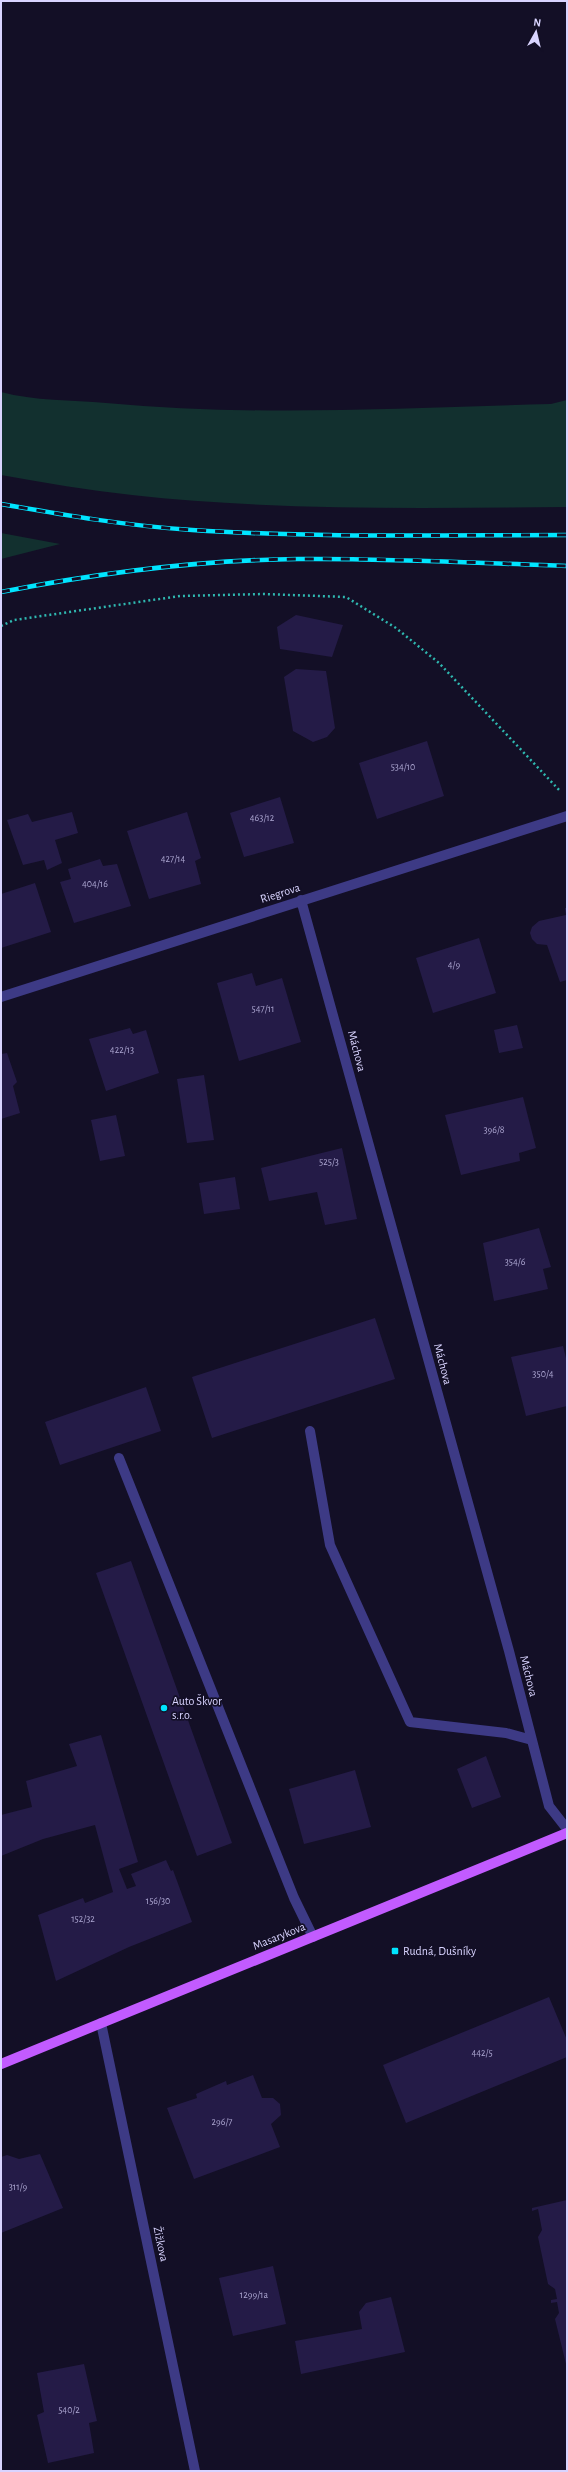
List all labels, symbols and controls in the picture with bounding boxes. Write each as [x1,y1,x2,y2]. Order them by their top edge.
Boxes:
north arrow [516,12,556,52]
text: N [533,17,542,29]
house number: 534/10 [391,762,415,772]
house number: 463/12 [250,813,275,823]
house number: 427/14 [161,854,186,864]
house number: 404/16 [82,879,108,889]
street label: Riegrova [259,881,302,905]
house number: 4/9 [448,960,460,970]
house number: 547/11 [252,1004,274,1014]
street label: Máchova [346,1029,368,1073]
house number: 422/13 [110,1045,134,1055]
house number: 396/8 [483,1125,505,1135]
house number: 525/3 [319,1157,339,1167]
house number: 354/6 [505,1257,526,1267]
street label: Máchova [432,1342,454,1386]
house number: 350/4 [532,1369,554,1379]
street label: Máchova [518,1654,540,1698]
place label: Auto Škvor s.r.o. [172,1694,222,1721]
marker: Auto Škvor s.r.o. [159,1703,169,1713]
house number: 156/30 [146,1896,170,1906]
house number: 152/32 [71,1914,95,1924]
street label: Masarykova [251,1920,308,1953]
place label: Rudná, Dušníky [403,1945,476,1958]
marker: Rudná, Dušníky [390,1946,400,1956]
house number: 442/5 [471,2048,493,2058]
house number: 296/7 [212,2117,233,2127]
house number: 311/9 [9,2182,28,2192]
street label: Žižkova [151,2225,172,2263]
house number: 1299/1a [240,2290,269,2300]
house number: 540/2 [58,2405,80,2415]

